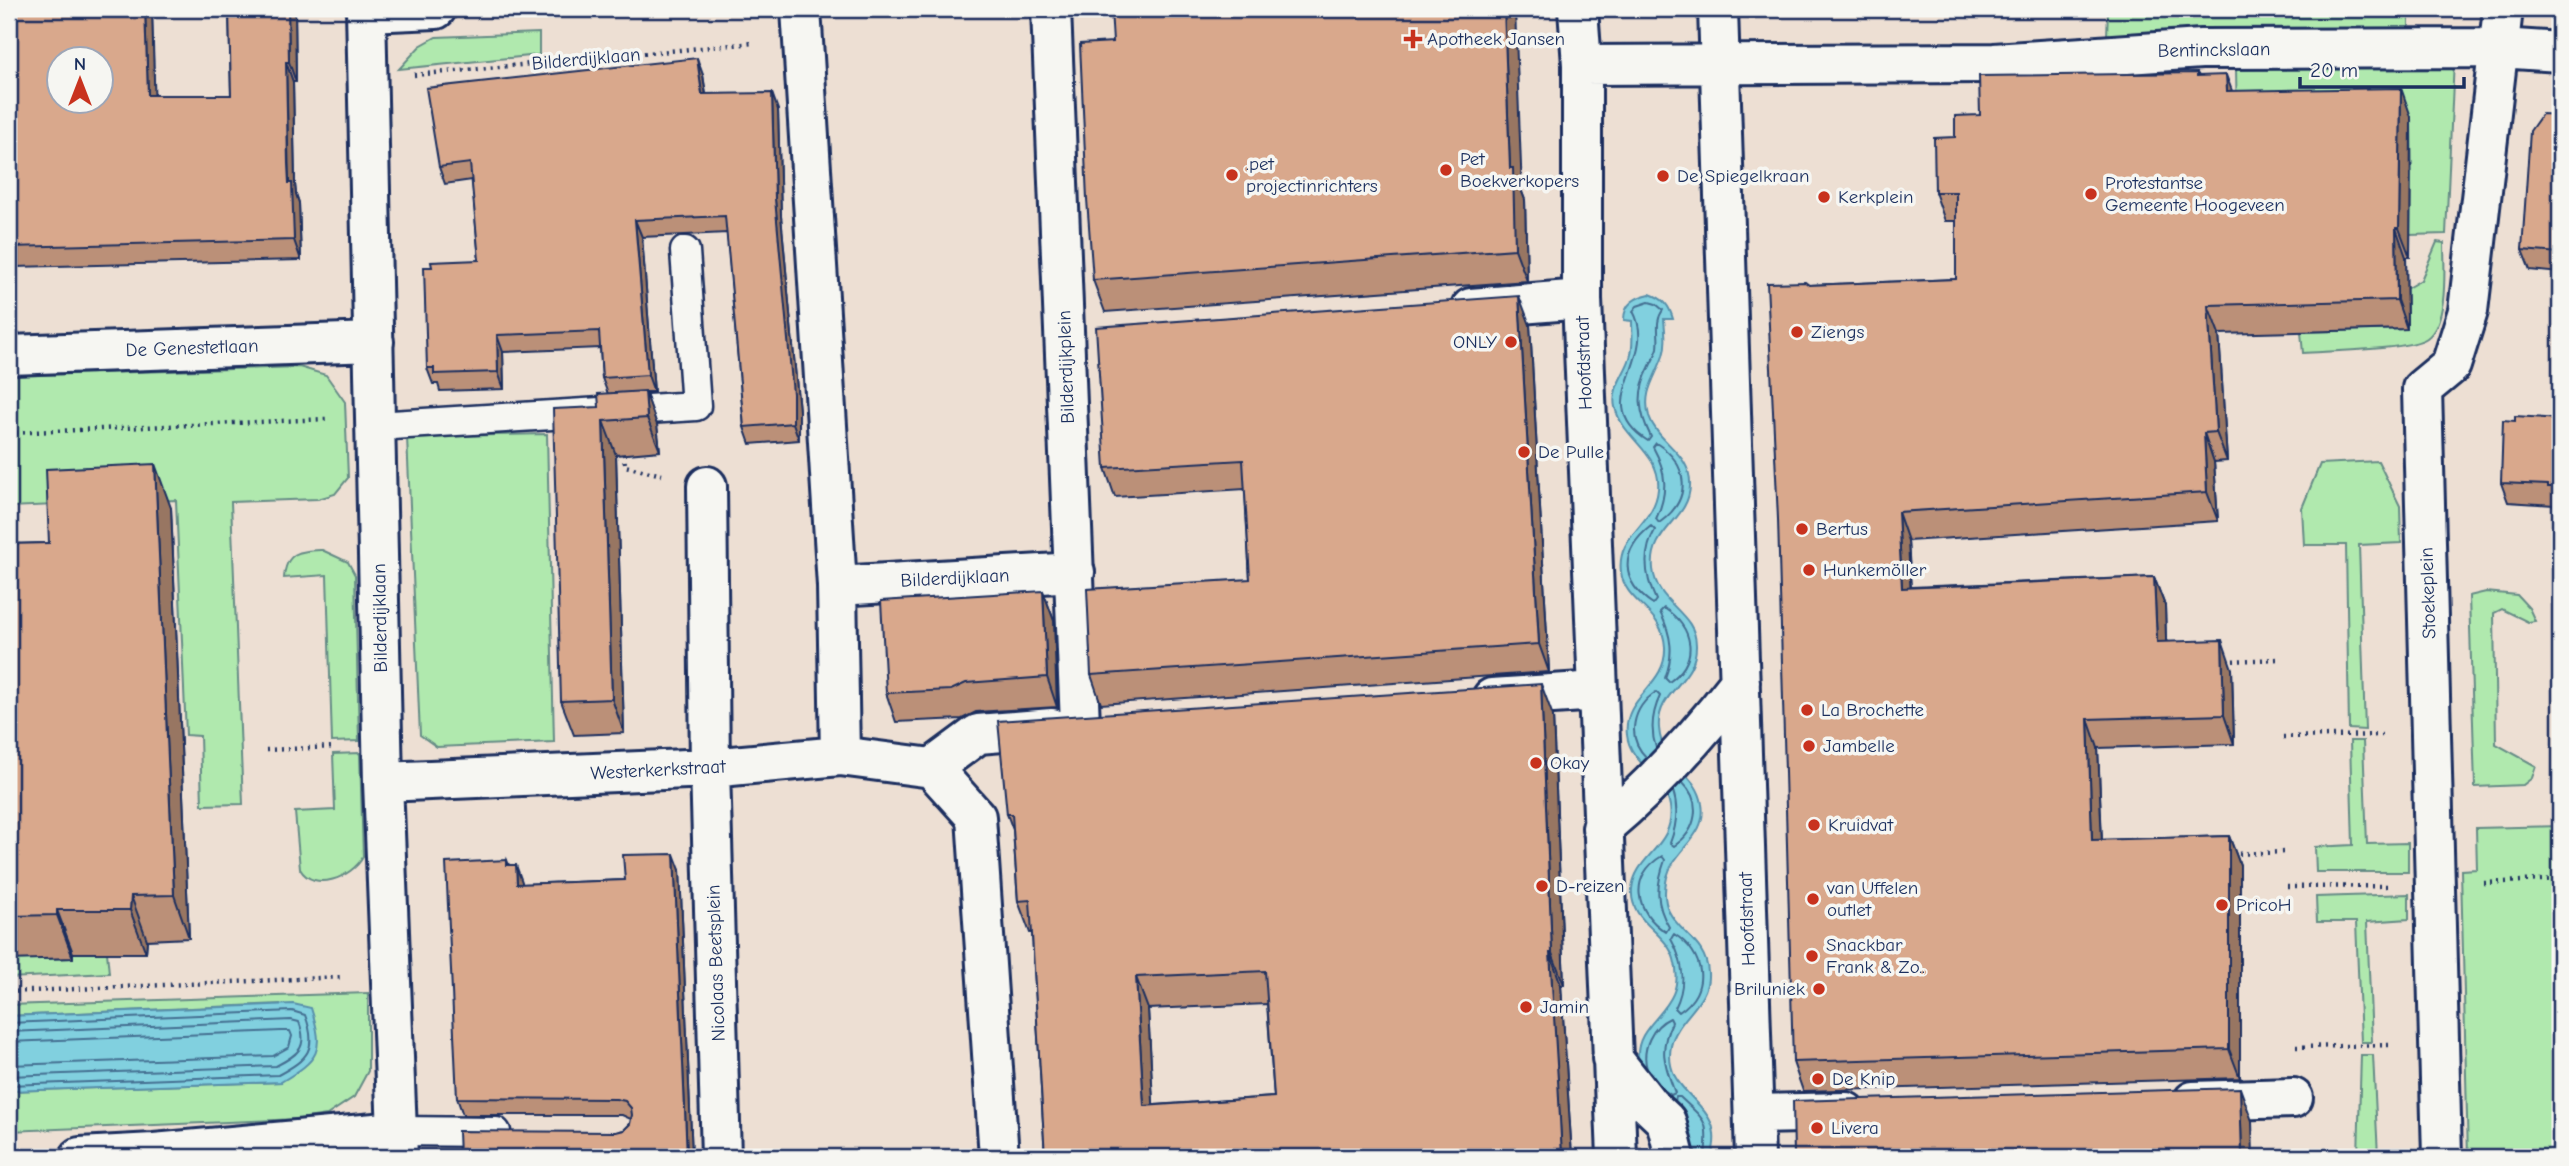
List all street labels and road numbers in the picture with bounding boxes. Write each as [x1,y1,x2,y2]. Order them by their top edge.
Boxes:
street label: Bentinckslaan [2158,38,2270,62]
street label: Bilderdijklaan [531,43,641,75]
street label: Bilderdijkplein [1053,310,1079,424]
street label: Hoofdstraat [1571,315,1597,410]
street label: De Genestetlaan [125,335,259,361]
street label: Stoekeplein [2415,547,2441,639]
street label: Bilderdijklaan [368,563,392,673]
street label: Bilderdijklaan [900,564,1010,592]
street label: Westerkerkstraat [590,755,727,785]
street label: Hoofdstraat [1734,871,1760,966]
street label: Nicolaas Beetsplein [702,884,730,1042]

